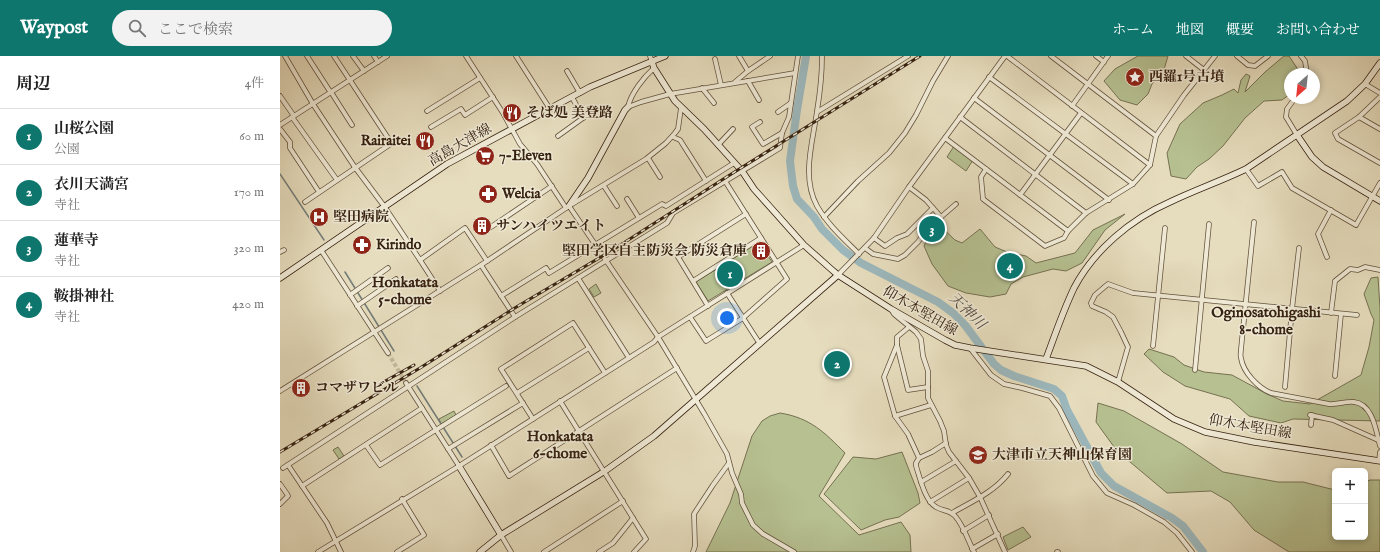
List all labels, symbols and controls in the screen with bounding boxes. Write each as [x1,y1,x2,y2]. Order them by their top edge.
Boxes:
search box [112,10,392,46]
text: Waypost [20,16,88,40]
icon: search [126,17,148,39]
text: ここで検索 [158,20,233,39]
text: ホーム [1112,21,1154,39]
text: 地図 [1176,21,1204,39]
text: 概要 [1226,21,1254,39]
text: お問い合わせ [1276,21,1360,39]
place icon: 西羅1号古墳 [1124,66,1146,88]
place label: 西羅1号古墳 [1149,68,1224,86]
north arrow [1284,68,1320,104]
text: 周辺 [16,74,50,95]
text: 4件 [245,75,264,92]
restaurant icon: そば処 美登路 [501,102,523,124]
place label: そば処 美登路 [526,104,613,122]
text: 山桜公園 [54,119,114,138]
street label: 高島大津線 [425,120,495,170]
text: 1 [27,128,31,145]
text: 60 m [239,128,264,145]
restaurant icon: Rairaitei [414,130,436,152]
place label: Rairaitei [361,132,411,150]
text: 公園 [54,141,80,158]
supermarket icon: 7-Eleven [474,145,496,167]
place label: 7-Eleven [499,147,553,165]
text: 衣川天満宮 [54,175,129,194]
pharmacy icon: Welcia [477,183,499,205]
text: 2 [26,184,32,201]
text: 170 m [234,184,264,201]
place label: Welcia [501,185,542,203]
text: 寺社 [54,197,80,214]
hospital icon: 堅田病院 [308,206,330,228]
place label: 堅田病院 [333,208,389,226]
pin: 3 [919,214,945,244]
building icon: サンハイツエイト [471,215,493,237]
place label: サンハイツエイト [496,217,606,235]
text: 蓮華寺 [54,231,99,250]
pharmacy icon: Kirindo [351,234,373,256]
place label: Kirindo [376,236,422,254]
text: 3 [27,240,31,257]
text: 320 m [234,240,264,257]
building icon: 堅田学区自主防災会 防災倉庫 [750,240,772,262]
place label: 堅田学区自主防災会 防災倉庫 [562,242,747,260]
pin: 4 [997,251,1023,281]
text: 寺社 [54,253,80,270]
pin: 1 [717,259,743,289]
district label: Honkatata 5-chome [372,273,439,309]
street label: 仰木本堅田線 [879,282,961,340]
text: 鞍掛神社 [54,287,114,306]
water label: 天神川 [944,289,991,335]
text: 4 [26,296,32,313]
text: 420 m [232,296,264,313]
district label: Oginosatohigashi 8-chome [1211,303,1321,339]
your location [717,308,737,328]
text: 寺社 [54,309,80,326]
pin: 2 [824,349,850,379]
building icon: コマザワビル [290,377,312,399]
place label: コマザワビル [315,379,399,397]
street label: 仰木本堅田線 [1207,411,1293,443]
district label: Honkatata 6-chome [527,427,594,463]
school or university icon: 大津市立天神山保育園 [967,444,989,466]
place label: 大津市立天神山保育園 [992,446,1132,464]
map controls [1332,468,1368,540]
button: + [1332,468,1368,504]
button: − [1332,504,1368,540]

